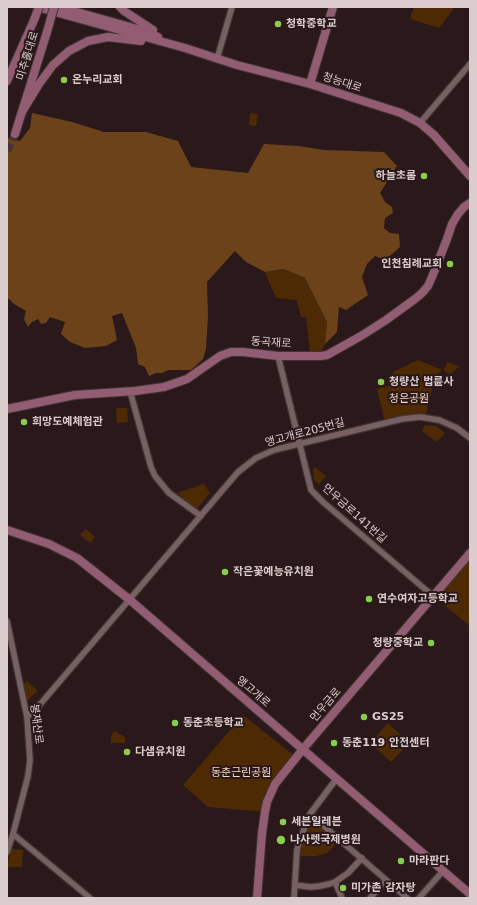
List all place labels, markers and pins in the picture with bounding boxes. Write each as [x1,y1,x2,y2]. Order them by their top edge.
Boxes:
place label: 청학중학교 [286,17,337,31]
marker: 청학중학교 [273,19,283,29]
place label: 온누리교회 [72,73,123,87]
marker: 온누리교회 [59,75,69,85]
place label: 하늘초롬 [376,169,416,183]
marker: 하늘초롬 [419,171,429,181]
place label: 인천침례교회 [381,257,442,271]
marker: 인천침례교회 [445,259,455,269]
place label: 청량산 법륜사 [389,375,454,389]
marker: 청량산 법륜사 [376,377,386,387]
place label: 희망도예체험관 [32,415,103,429]
marker: 희망도예체험관 [19,417,29,427]
place label: 작은꽃예능유치원 [233,565,314,579]
marker: 작은꽃예능유치원 [220,567,230,577]
place label: 연수여자고등학교 [377,592,458,606]
marker: 연수여자고등학교 [364,594,374,604]
place label: 청량중학교 [372,636,423,650]
marker: 청량중학교 [426,638,436,648]
place label: GS25 [372,710,404,724]
marker: GS25 [359,712,369,722]
place label: 동춘초등학교 [183,716,244,730]
marker: 동춘초등학교 [170,718,180,728]
place label: 동춘119 안전센터 [342,736,430,750]
marker: 동춘119 안전센터 [329,738,339,748]
place label: 다샘유치원 [135,745,186,759]
marker: 다샘유치원 [122,747,132,757]
place label: 세븐일레븐 [291,815,342,829]
marker: 세븐일레븐 [278,817,288,827]
place label: 나사렛국제병원 [290,833,361,847]
marker: 나사렛국제병원 [275,834,287,846]
place label: 마라판다 [409,854,449,868]
marker: 마라판다 [396,856,406,866]
place label: 미가촌 감자탕 [351,881,416,895]
marker: 미가촌 감자탕 [338,883,348,893]

